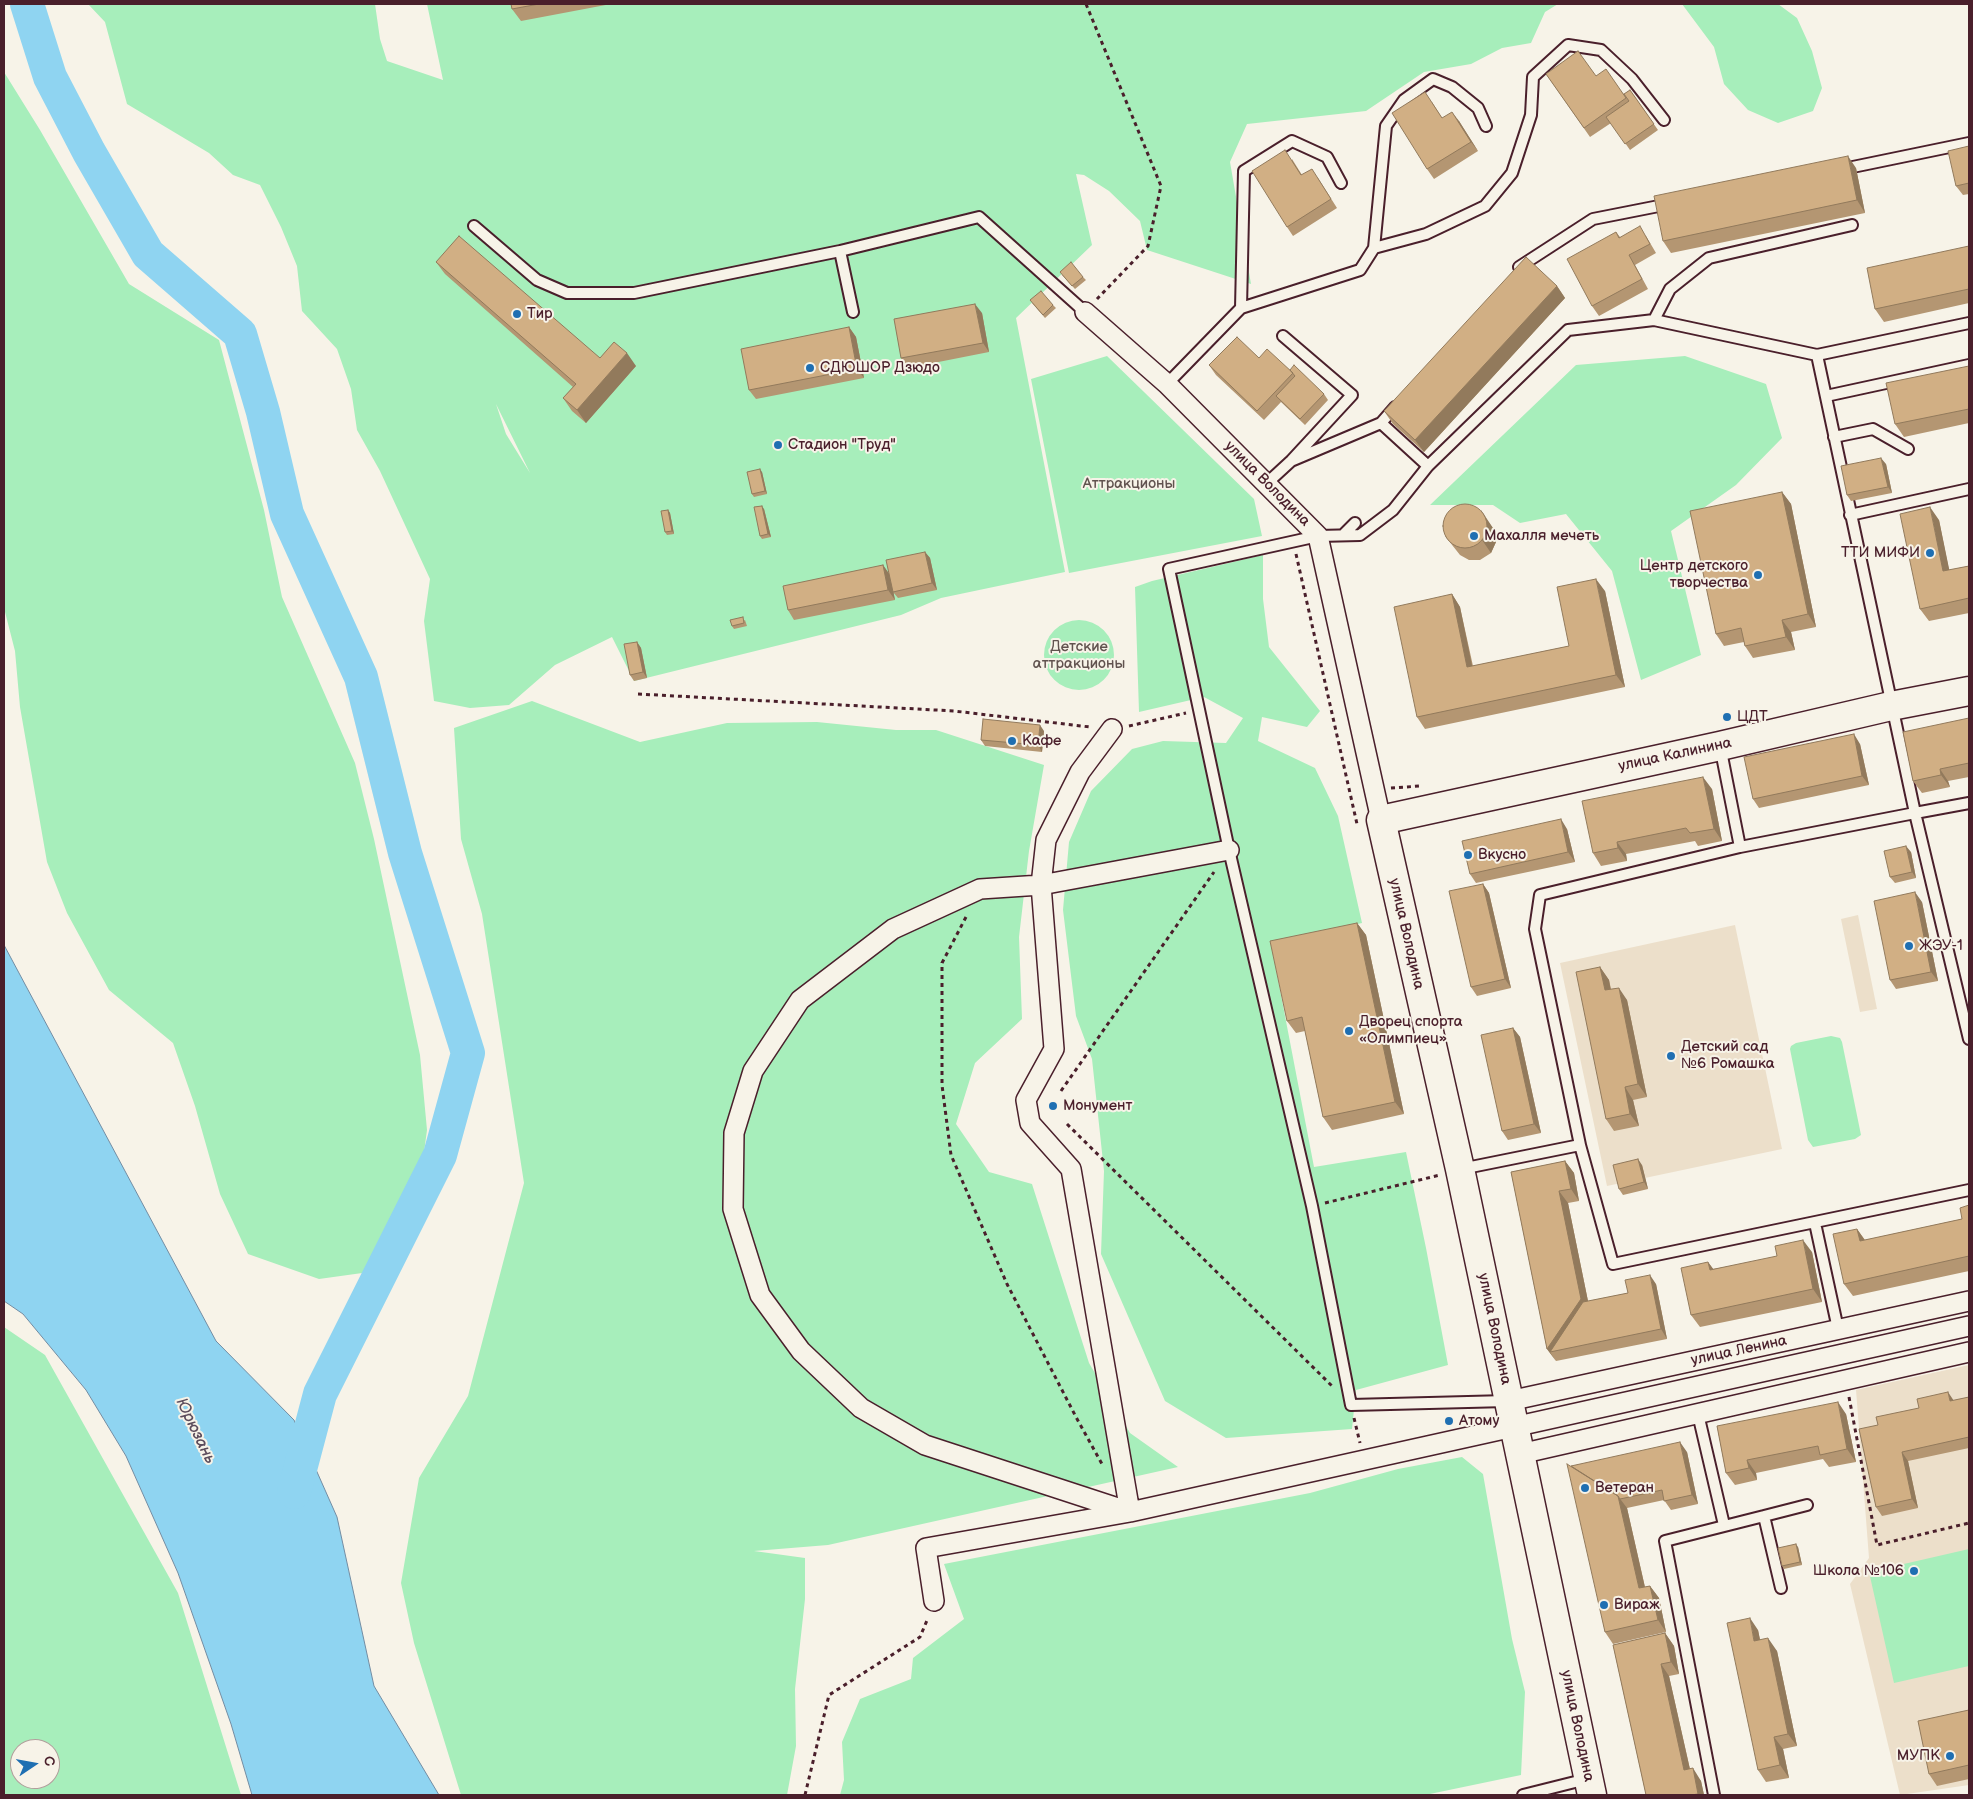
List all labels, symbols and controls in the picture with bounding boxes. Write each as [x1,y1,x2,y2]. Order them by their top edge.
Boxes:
place label: Тир [527,305,553,323]
marker: Тир [511,308,523,320]
place label: СДЮШОР Дзюдо [820,359,940,377]
marker: СДЮШОР Дзюдо [804,362,816,374]
place label: Стадион "Труд" [788,436,896,454]
street label: улица Володина [1220,437,1314,531]
marker: Стадион "Труд" [772,439,784,451]
park label: Аттракционы [1083,475,1175,493]
place label: Махалля мечеть [1484,527,1599,545]
marker: Махалля мечеть [1468,530,1480,542]
place label: ТТИ МИФИ [1841,544,1920,562]
marker: ТТИ МИФИ [1924,547,1936,559]
place label: Центр детского творчества [1640,557,1748,592]
marker: Центр детского творчества [1752,569,1764,581]
park label: Детские аттракционы [1033,638,1125,673]
place label: ЦДТ [1737,708,1768,726]
marker: ЦДТ [1721,711,1733,723]
place label: Кафе [1022,732,1061,750]
street label: улица Калинина [1617,734,1733,776]
marker: Кафе [1006,735,1018,747]
place label: Вкусно [1478,846,1526,864]
marker: Вкусно [1462,849,1474,861]
street label: улица Володина [1384,877,1428,991]
place label: ЖЭУ-1 [1919,937,1963,955]
marker: ЖЭУ-1 [1903,940,1915,952]
place label: Дворец спорта «Олимпиец» [1359,1013,1463,1048]
marker: Дворец спорта «Олимпиец» [1343,1025,1355,1037]
place label: Детский сад №6 Ромашка [1681,1038,1775,1073]
marker: Детский сад №6 Ромашка [1665,1050,1677,1062]
place label: Монумент [1063,1097,1132,1115]
marker: Монумент [1047,1100,1059,1112]
street label: улица Володина [1473,1272,1515,1386]
street label: улица Ленина [1689,1332,1789,1370]
water label: Юрюзань [171,1395,219,1467]
place label: Атому [1459,1412,1499,1430]
marker: Атому [1443,1415,1455,1427]
place label: Ветеран [1595,1479,1654,1497]
marker: Ветеран [1579,1482,1591,1494]
place label: Школа №106 [1813,1562,1904,1580]
marker: Школа №106 [1908,1565,1920,1577]
place label: Вираж [1614,1596,1660,1614]
marker: Вираж [1598,1599,1610,1611]
street label: улица Володина [1556,1669,1598,1783]
north arrow [10,1739,60,1789]
place label: МУПК [1897,1747,1940,1765]
marker: МУПК [1944,1750,1956,1762]
text: С [40,1754,59,1768]

